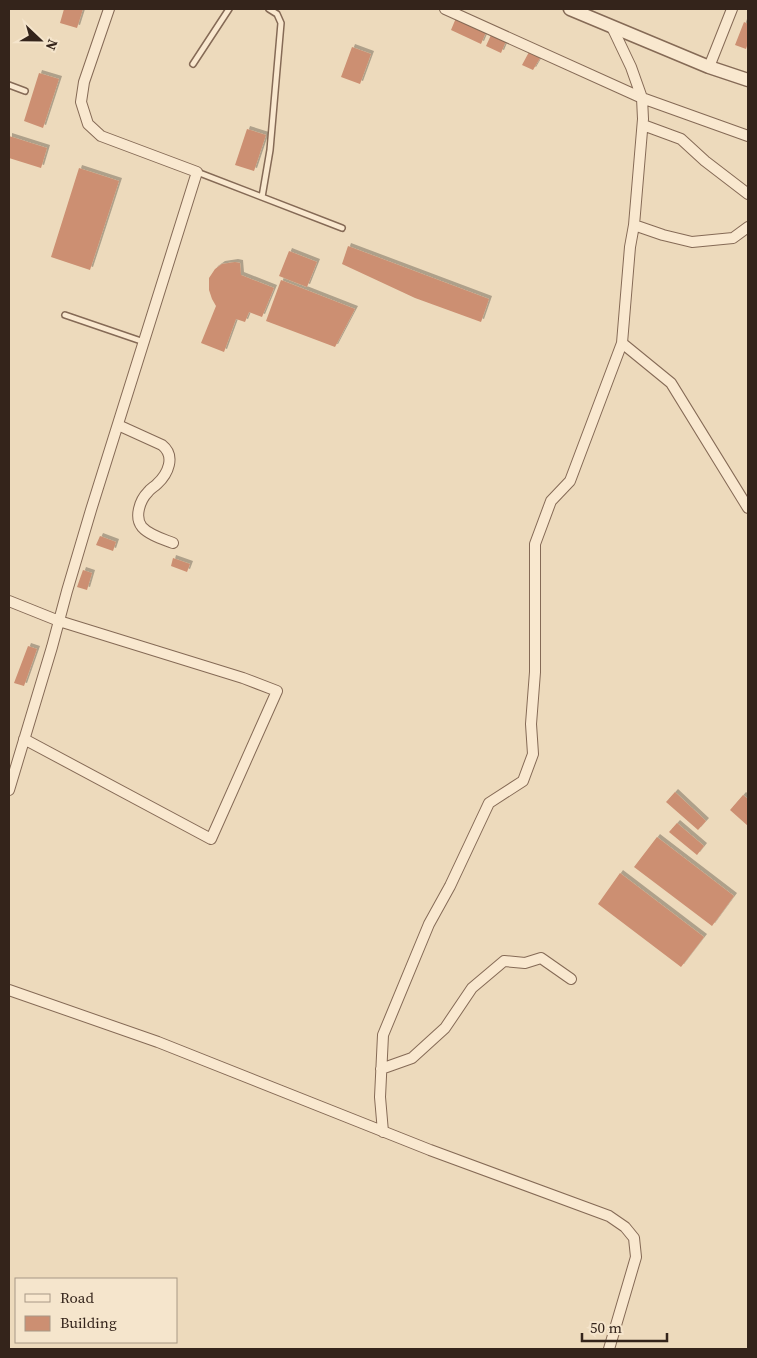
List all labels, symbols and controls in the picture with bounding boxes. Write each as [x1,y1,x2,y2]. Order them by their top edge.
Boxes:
north arrow [15,15,65,65]
text: N [41,36,63,53]
legend [15,1278,178,1343]
text: Road [60,1287,94,1308]
scale bar [582,1310,667,1342]
text: Building [60,1312,117,1333]
text: 50 m [590,1317,622,1338]

